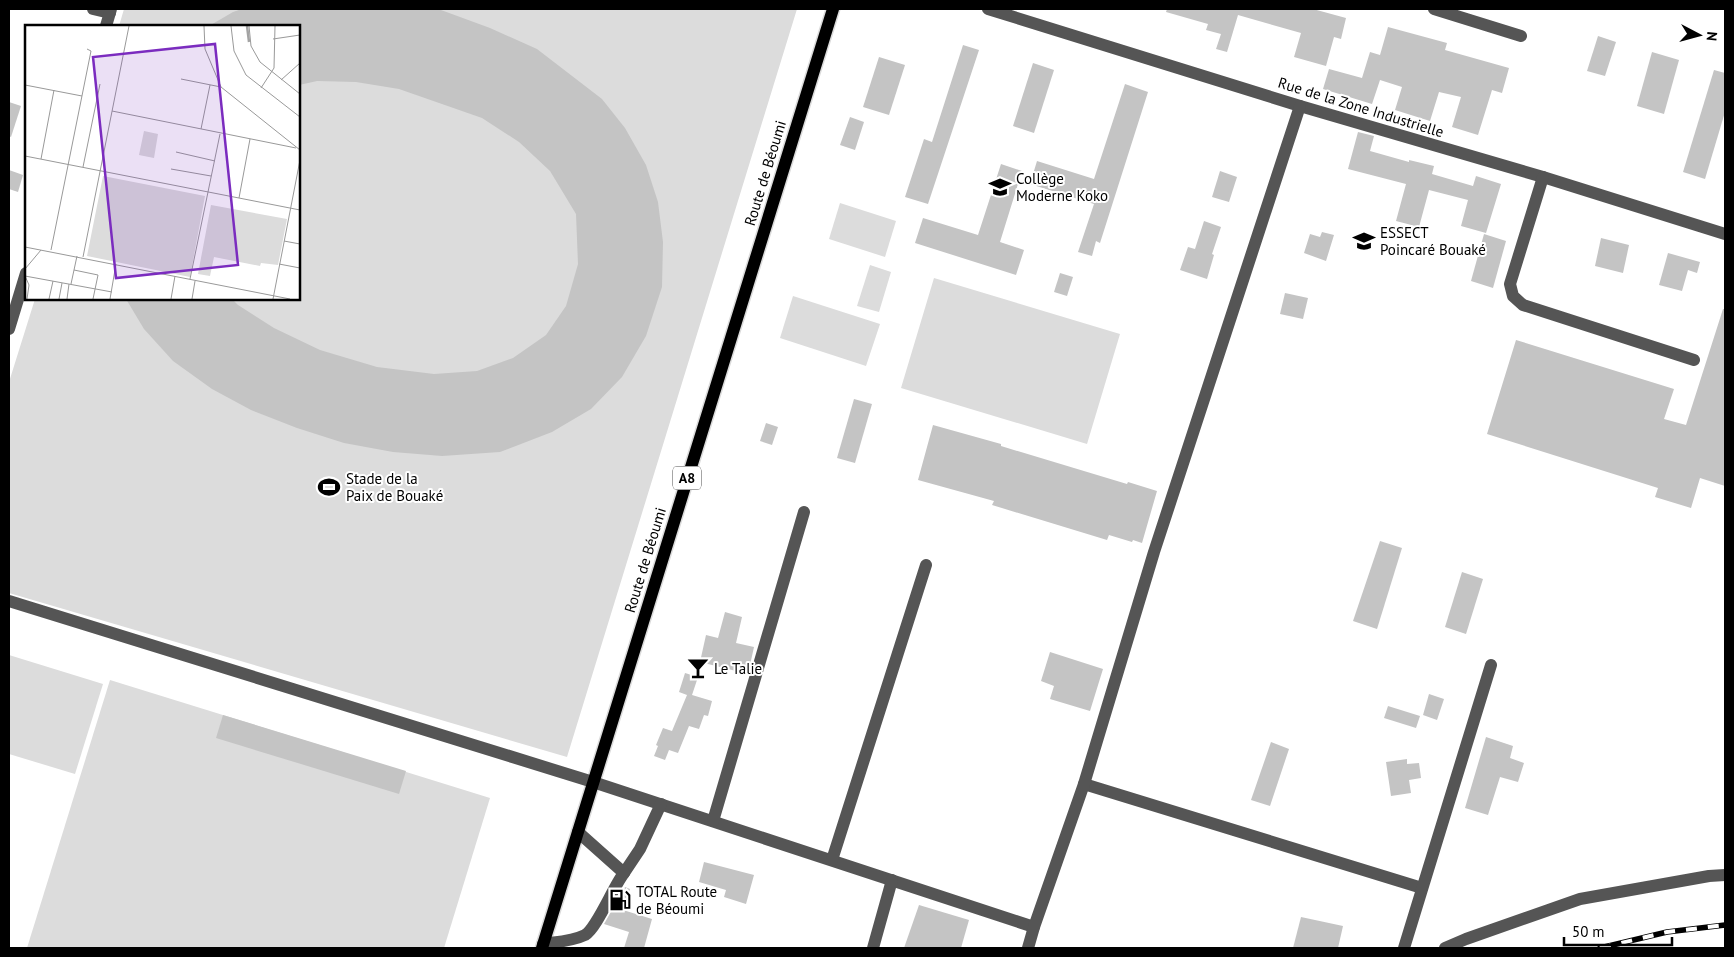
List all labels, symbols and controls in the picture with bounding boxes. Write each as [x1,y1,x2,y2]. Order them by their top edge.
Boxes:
north arrow [1674,10,1724,60]
inset map [25,25,300,300]
text: N [1702,31,1721,42]
street label: Rue de la Zone Industrielle [1276,73,1446,141]
street label: Route de Béoumi [740,118,790,228]
place label: Collège Moderne Koko [1016,169,1108,205]
school or university icon: Collège Moderne Koko [987,174,1013,200]
place label: ESSECT Poincaré Bouaké [1380,223,1486,259]
school or university icon: ESSECT Poincaré Bouaké [1351,228,1377,254]
road number: A8 [673,466,701,489]
place label: Stade de la Paix de Bouaké [346,469,443,505]
sports icon: Stade de la Paix de Bouaké [316,474,342,500]
street label: Route de Béoumi [620,505,670,615]
bar icon: Le Talie [685,655,711,681]
place label: Le Talie [714,659,762,678]
place label: TOTAL Route de Béoumi [636,882,717,918]
fuel station icon: TOTAL Route de Béoumi [607,887,633,913]
scale bar [1564,914,1672,946]
text: 50 m [1572,922,1605,941]

